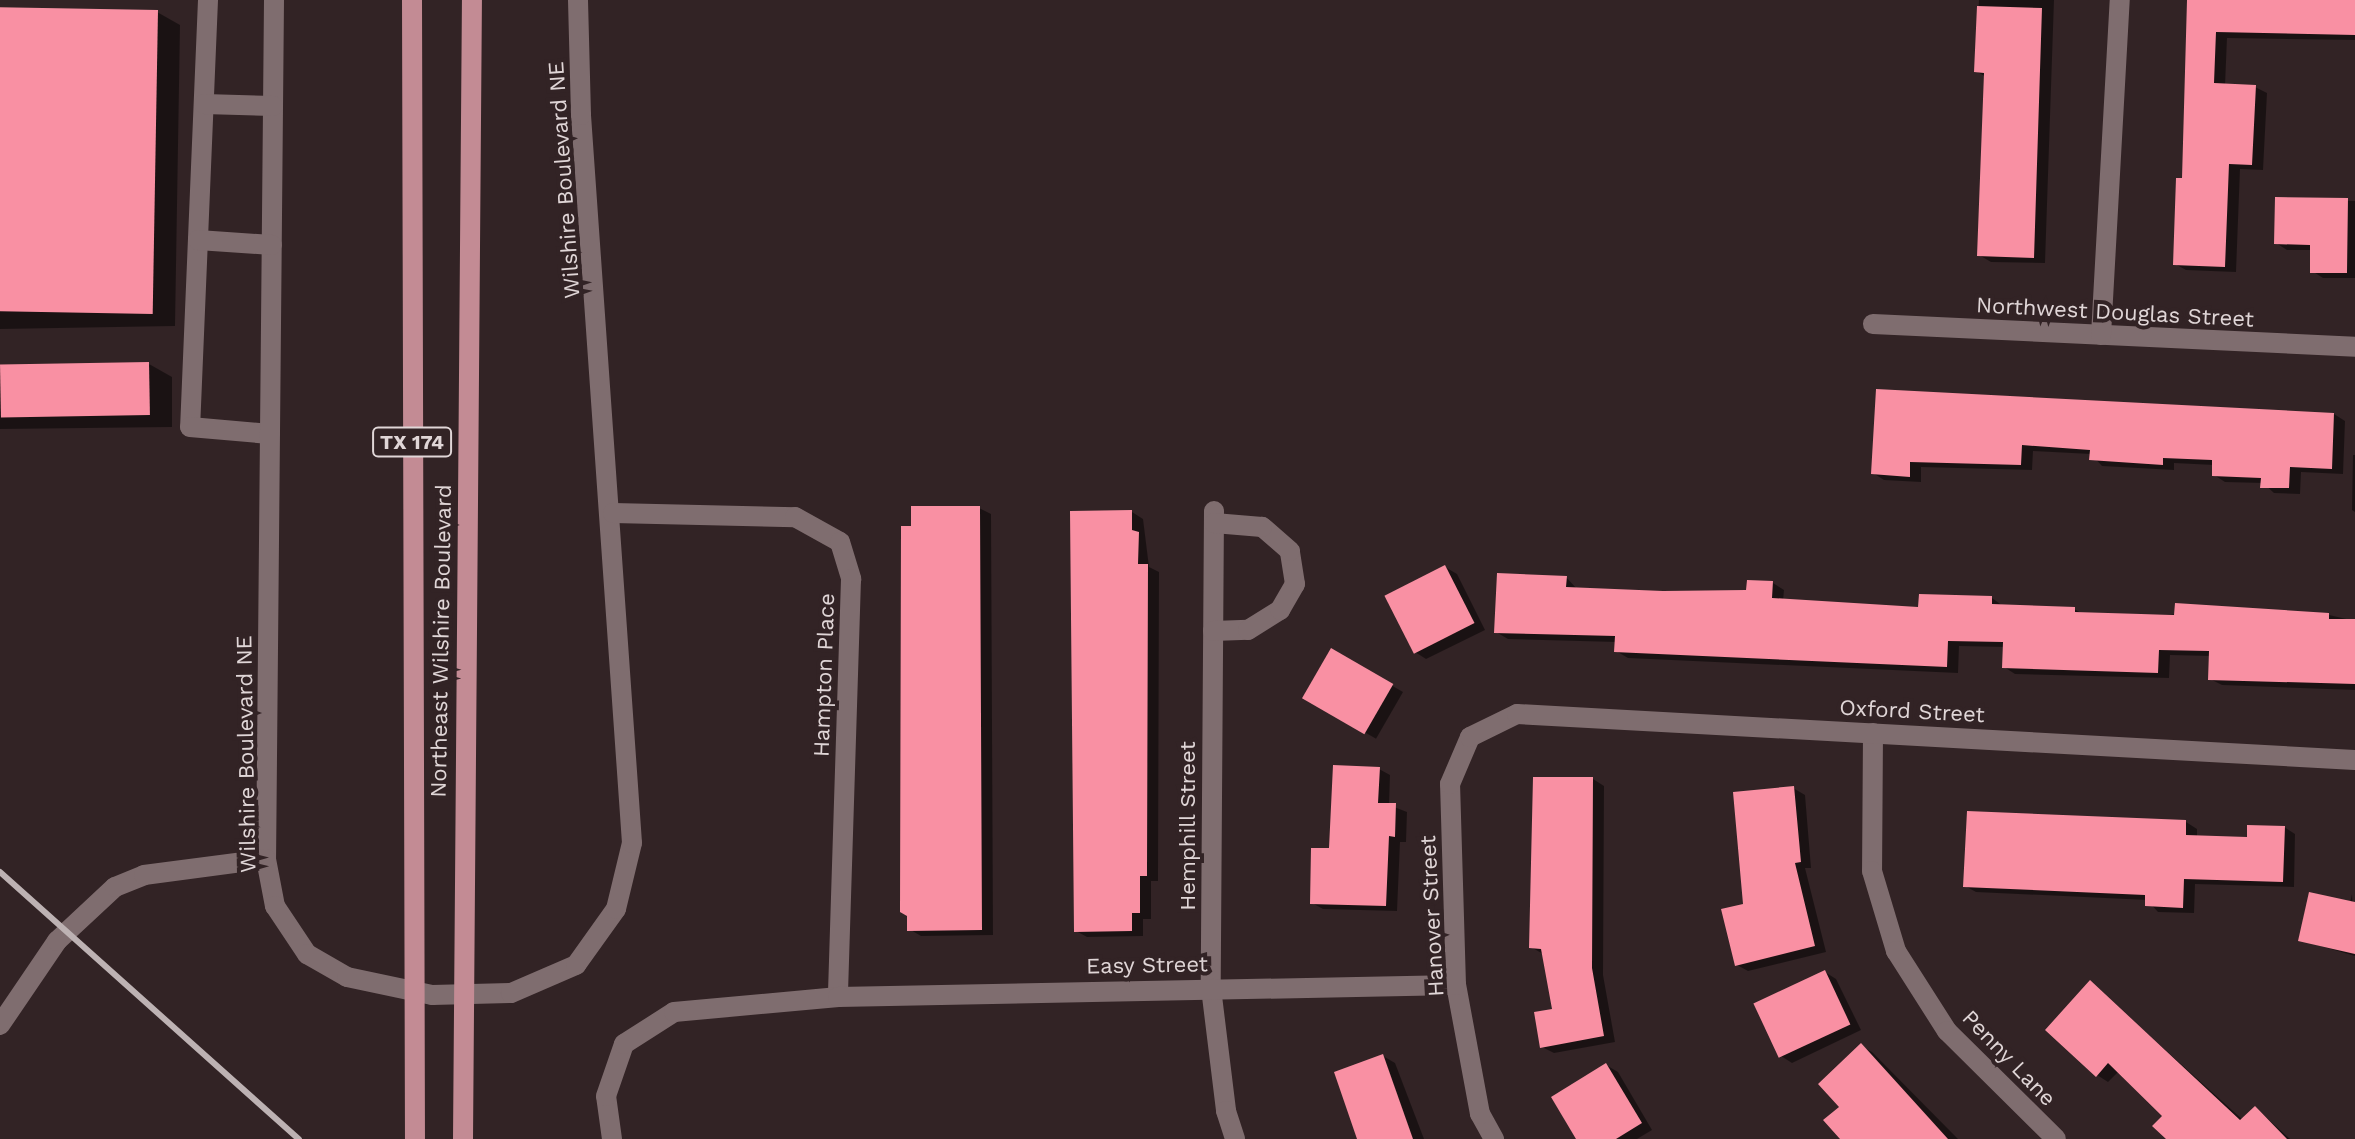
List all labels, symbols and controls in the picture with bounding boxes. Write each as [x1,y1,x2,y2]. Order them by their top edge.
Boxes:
street label: Wilshire Boulevard NE [543,61,585,299]
street label: Northwest Douglas Street [1975,292,2255,332]
road number: TX 174 [370,426,454,458]
street label: Northeast Wilshire Boulevard [425,484,457,798]
street label: Hampton Place [808,592,840,758]
street label: Wilshire Boulevard NE [231,635,261,873]
street label: Oxford Street [1839,694,1985,728]
street label: Hemphill Street [1175,741,1201,911]
street label: Hanover Street [1415,834,1449,998]
street label: Easy Street [1086,951,1208,979]
street label: Penny Lane [1957,1004,2061,1112]

